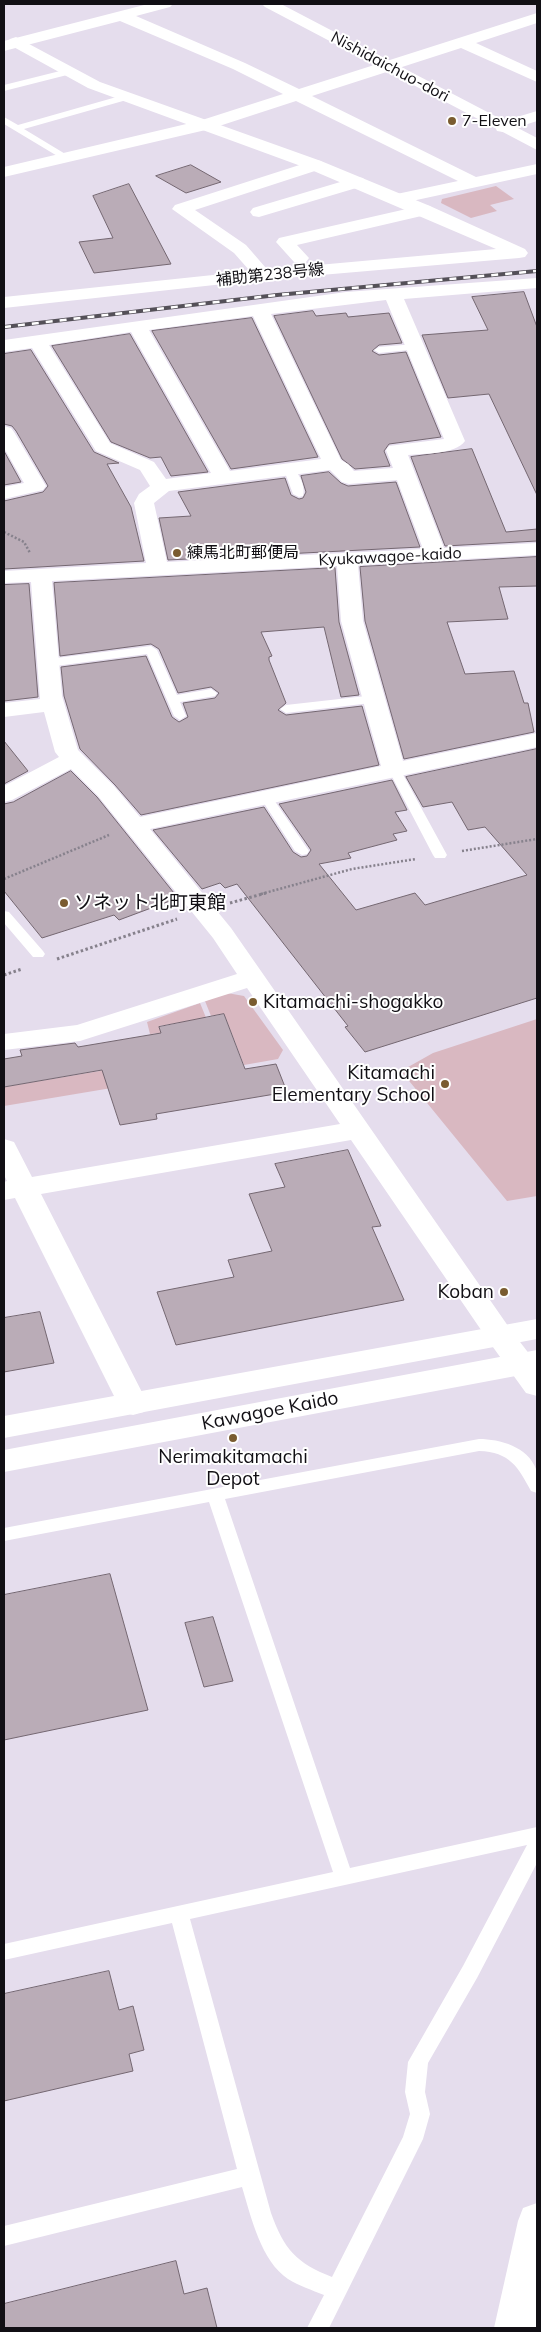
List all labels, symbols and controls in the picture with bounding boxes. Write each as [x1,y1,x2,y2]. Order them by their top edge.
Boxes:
street label: Nishidaichuo-dori [328,28,452,106]
place label: 7-Eleven [462,111,527,131]
marker: 7-Eleven [446,115,458,127]
street label: 補助第238号線 [215,260,325,290]
place label: 練馬北町郵便局 [187,543,299,563]
street label: Kyukawagoe-kaido [318,544,462,570]
marker: 練馬北町郵便局 [171,547,183,559]
place label: ソネット北町東館 [74,892,226,914]
marker: ソネット北町東館 [58,897,70,909]
place label: Kitamachi-shogakko [263,991,443,1013]
marker: Kitamachi-shogakko [247,996,259,1008]
place label: Kitamachi Elementary School [272,1062,435,1106]
marker: Kitamachi Elementary School [439,1078,451,1090]
place label: Koban [437,1281,494,1303]
marker: Koban [498,1286,510,1298]
street label: Kawagoe Kaido [200,1387,340,1435]
marker: Nerimakitamachi Depot [227,1432,239,1444]
place label: Nerimakitamachi Depot [158,1446,308,1490]

